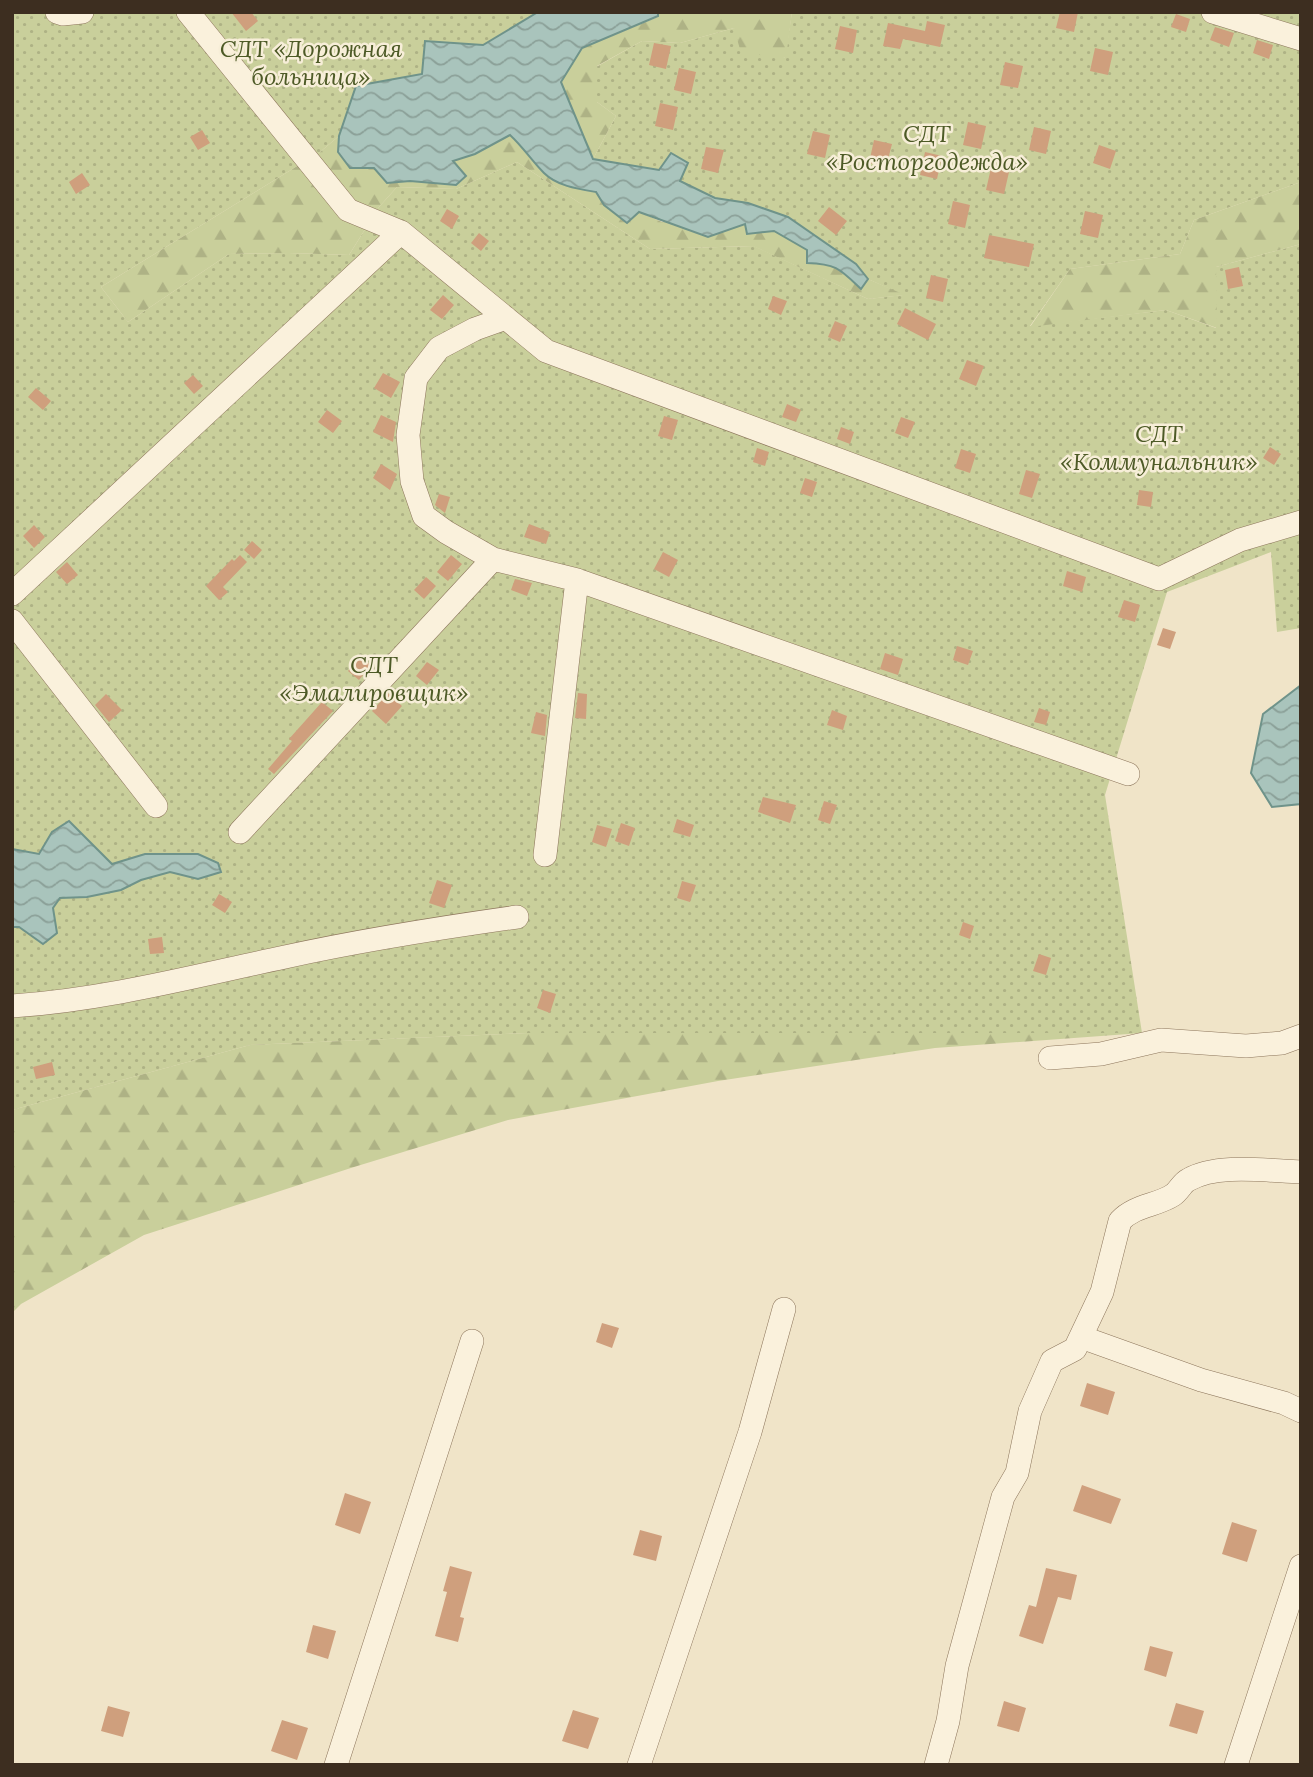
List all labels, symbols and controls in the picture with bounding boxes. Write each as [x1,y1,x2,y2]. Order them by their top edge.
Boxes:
park label: СДТ «Дорожная больница» [220,33,403,92]
park label: СДТ «Росторгодежда» [826,118,1028,177]
park label: СДТ «Коммунальник» [1060,418,1258,477]
park label: СДТ «Эмалировщик» [279,649,469,708]

